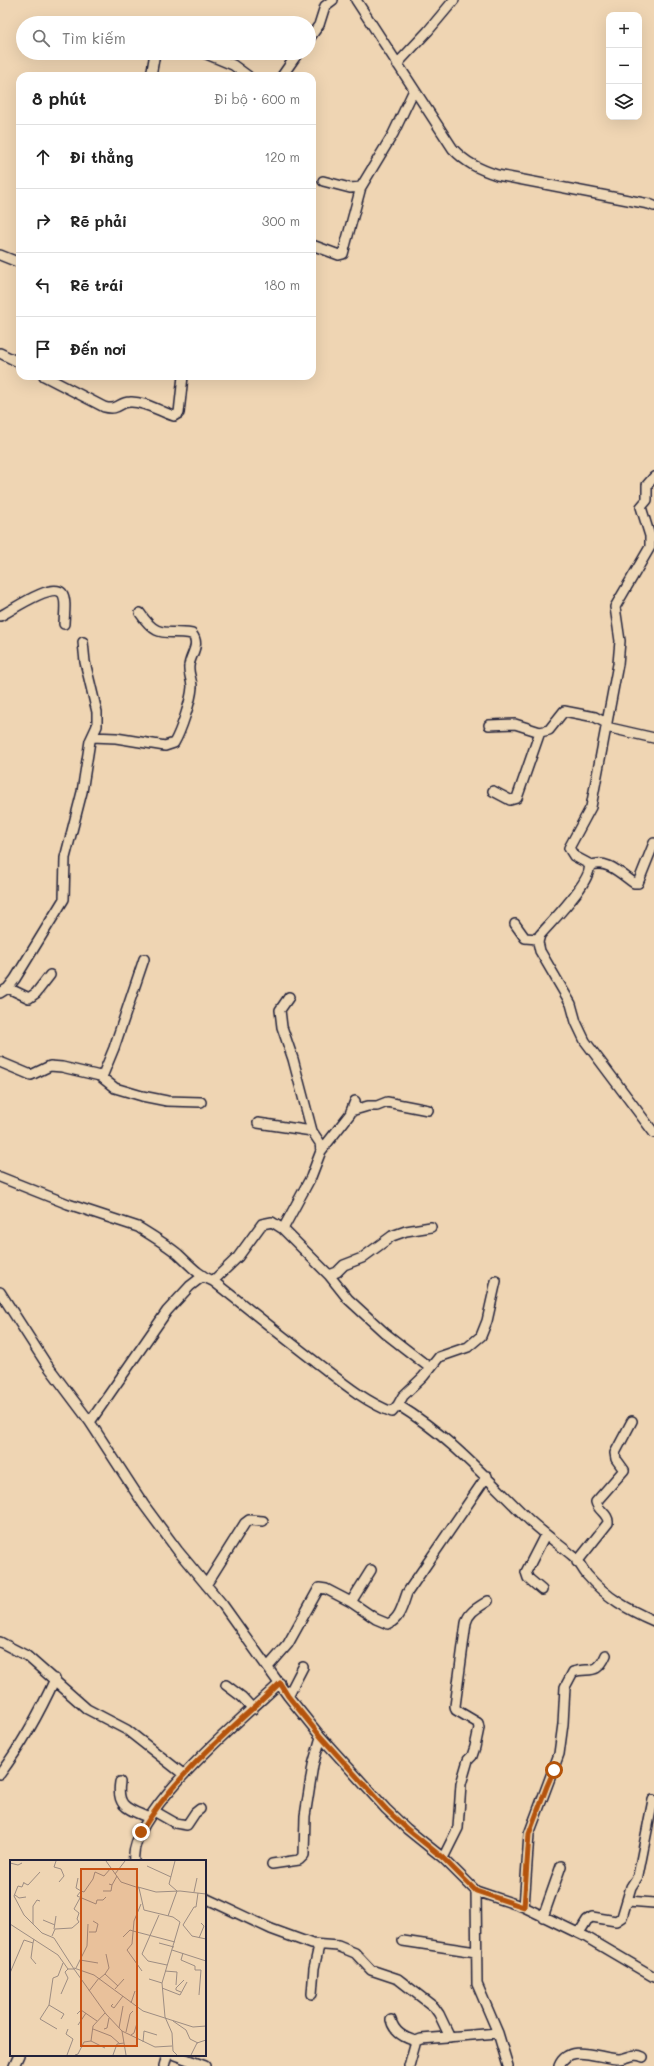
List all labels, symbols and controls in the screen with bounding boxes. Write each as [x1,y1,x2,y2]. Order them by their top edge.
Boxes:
map controls [606,12,642,120]
button: + [606,12,642,48]
search box [16,16,316,60]
icon: search [30,27,52,49]
text: Tìm kiếm [62,28,126,48]
button: − [606,48,642,84]
button: layers [606,84,642,120]
text: 8 phút [32,87,87,109]
text: Đi bộ · 600 m [214,90,300,107]
icon: ahead [32,146,54,168]
text: Đi thẳng [70,147,133,167]
text: 120 m [264,148,300,165]
icon: right [32,210,54,232]
text: Rẽ phải [70,211,127,231]
text: 300 m [262,212,300,229]
icon: left [32,274,54,296]
text: Rẽ trái [70,275,123,295]
text: 180 m [264,276,300,293]
icon: arrive [32,338,54,360]
text: Đến nơi [70,339,126,359]
route start [545,1761,563,1779]
route end [132,1823,150,1841]
inset map [10,1860,206,2056]

